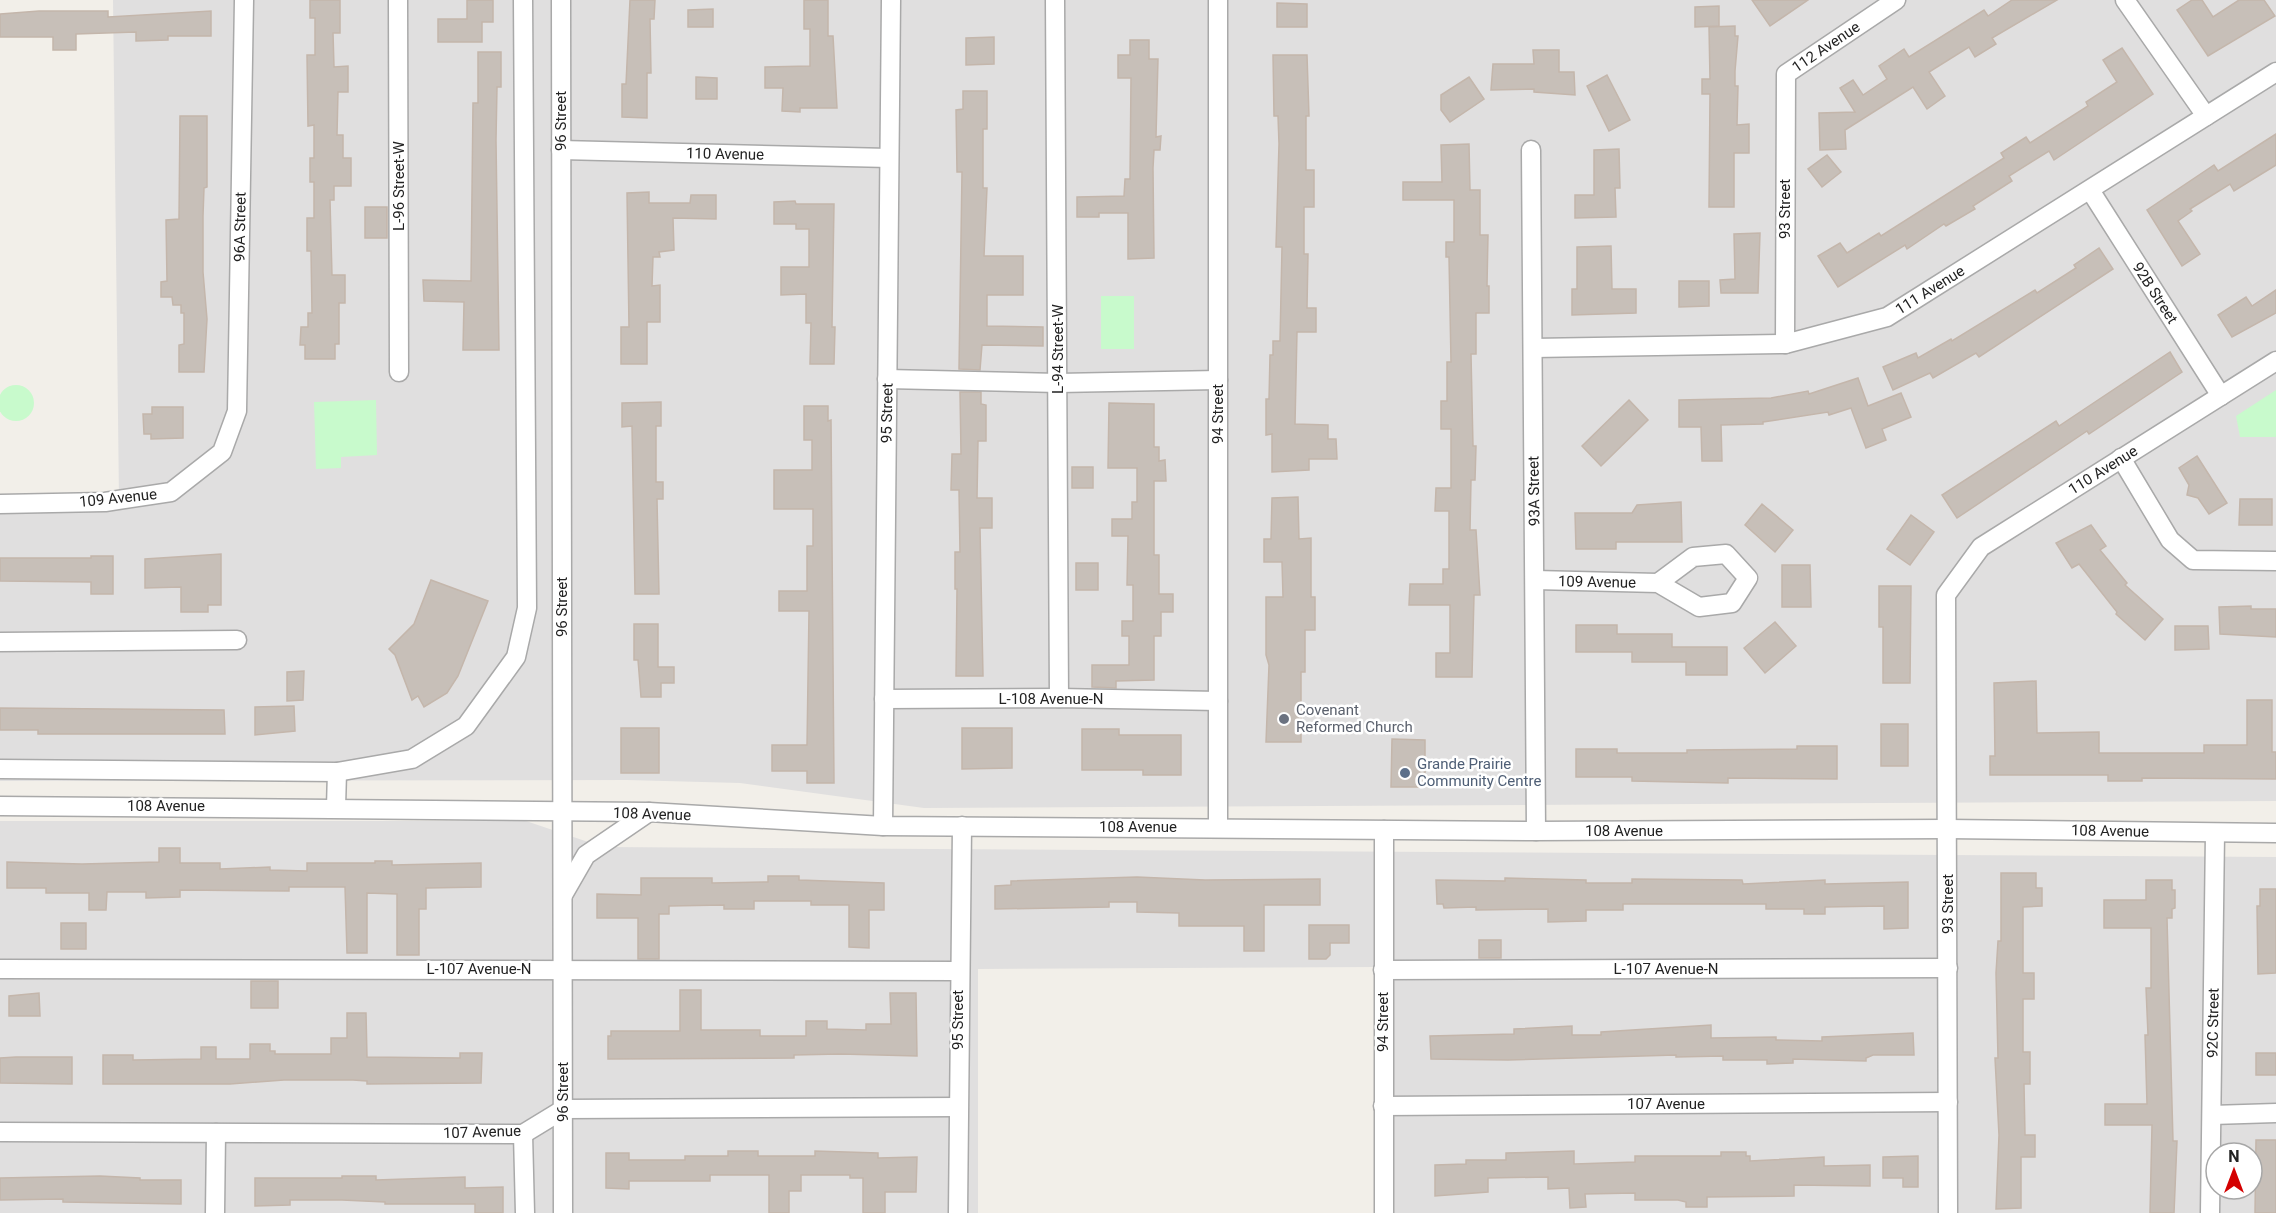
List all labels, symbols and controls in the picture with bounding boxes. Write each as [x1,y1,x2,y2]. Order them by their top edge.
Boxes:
street label: 112 Avenue [1789,18,1863,76]
street label: 96 Street [552,91,570,151]
street label: L-96 Street-W [390,141,408,231]
street label: 110 Avenue [686,144,764,164]
street label: 93 Street [1776,179,1794,239]
street label: 96A Street [230,192,250,262]
street label: 92B Street [2129,259,2182,327]
street label: 111 Avenue [1892,262,1968,318]
street label: L-94 Street-W [1049,304,1067,394]
street label: 95 Street [877,383,897,443]
street label: 94 Street [1209,384,1227,444]
street label: 110 Avenue [2065,442,2141,498]
street label: 93A Street [1524,456,1544,526]
street label: 109 Avenue [78,485,158,511]
street label: 109 Avenue [1558,572,1636,592]
street label: 96 Street [553,577,571,637]
street label: L-108 Avenue-N [998,690,1104,708]
place label: Covenant Reformed Church [1296,701,1413,736]
marker: Covenant Reformed Church [1277,712,1291,726]
place label: Grande Prairie Community Centre [1417,755,1541,790]
marker: Grande Prairie Community Centre [1398,766,1412,780]
street label: 108 Avenue [127,797,205,815]
street label: 108 Avenue [613,804,691,824]
street label: 108 Avenue [1099,818,1177,836]
street label: 108 Avenue [2071,821,2149,841]
street label: 108 Avenue [1585,822,1663,840]
street label: 93 Street [1939,874,1957,934]
street label: L-107 Avenue-N [426,960,532,978]
street label: L-107 Avenue-N [1613,960,1719,978]
street label: 92C Street [2203,988,2223,1058]
street label: 95 Street [949,990,967,1050]
street label: 94 Street [1374,992,1392,1052]
street label: 96 Street [554,1062,572,1122]
street label: 107 Avenue [1627,1095,1705,1113]
street label: 107 Avenue [443,1122,521,1142]
north arrow [2204,1141,2264,1201]
text: N [2228,1147,2240,1166]

